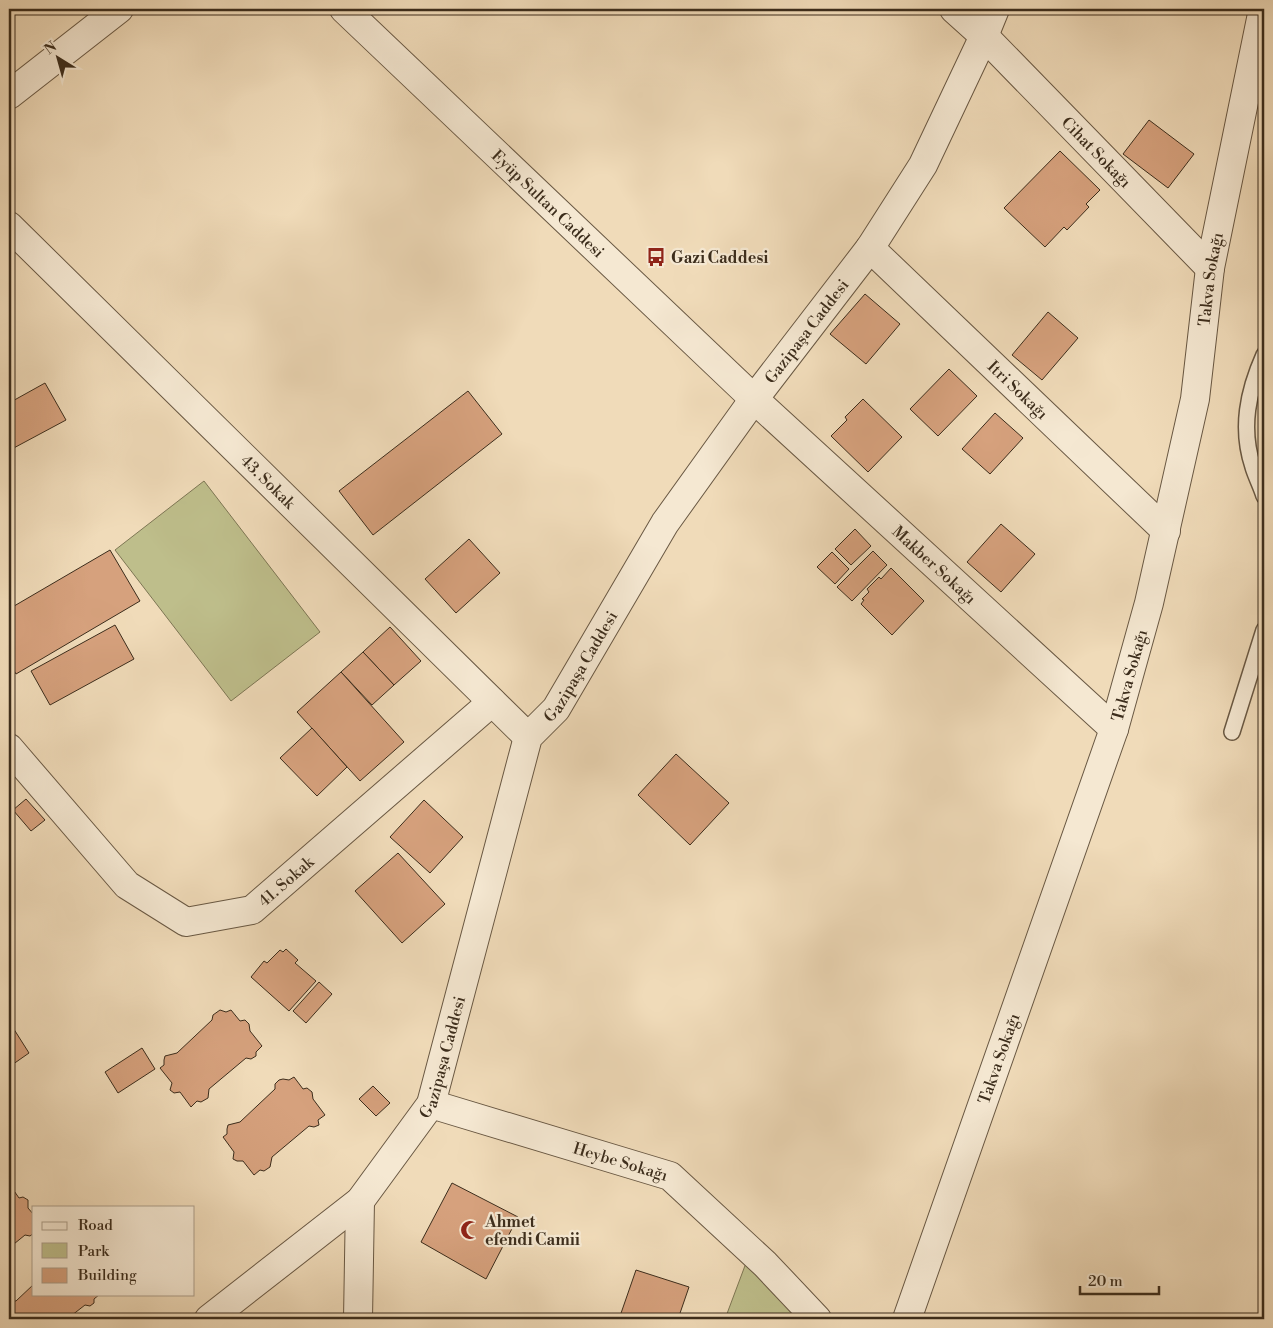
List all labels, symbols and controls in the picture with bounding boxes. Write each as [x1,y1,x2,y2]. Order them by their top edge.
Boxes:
north arrow [32,32,82,82]
text: N [41,38,61,59]
street label: Cihat Sokağı [1057,113,1135,192]
street label: Eyüp Sultan Caddesi [487,146,608,262]
street label: Takva Sokağı [1194,231,1228,327]
bus stop icon: Gazi Caddesi [645,246,667,268]
place label: Gazi Caddesi [671,248,768,268]
street label: Gazipaşa Caddesi [761,275,853,388]
street label: Itri Sokağı [983,357,1052,424]
street label: 43. Sokak [236,451,300,515]
street label: Makber Sokağı [888,522,980,609]
street label: Gazipaşa Caddesi [540,608,622,727]
street label: Takva Sokağı [1108,627,1152,724]
street label: 41. Sokak [254,851,319,911]
street label: Gazipaşa Caddesi [415,994,470,1123]
street label: Takva Sokağı [974,1011,1024,1107]
street label: Heybe Sokağı [571,1138,670,1186]
legend [32,1206,195,1296]
place label: Ahmet efendi Camii [484,1212,580,1250]
text: Road [78,1216,113,1235]
mosque icon: Ahmet efendi Camii [459,1219,481,1241]
text: Park [78,1242,110,1261]
scale bar [1080,1263,1159,1295]
text: Building [77,1266,137,1285]
text: 20 m [1088,1272,1123,1291]

